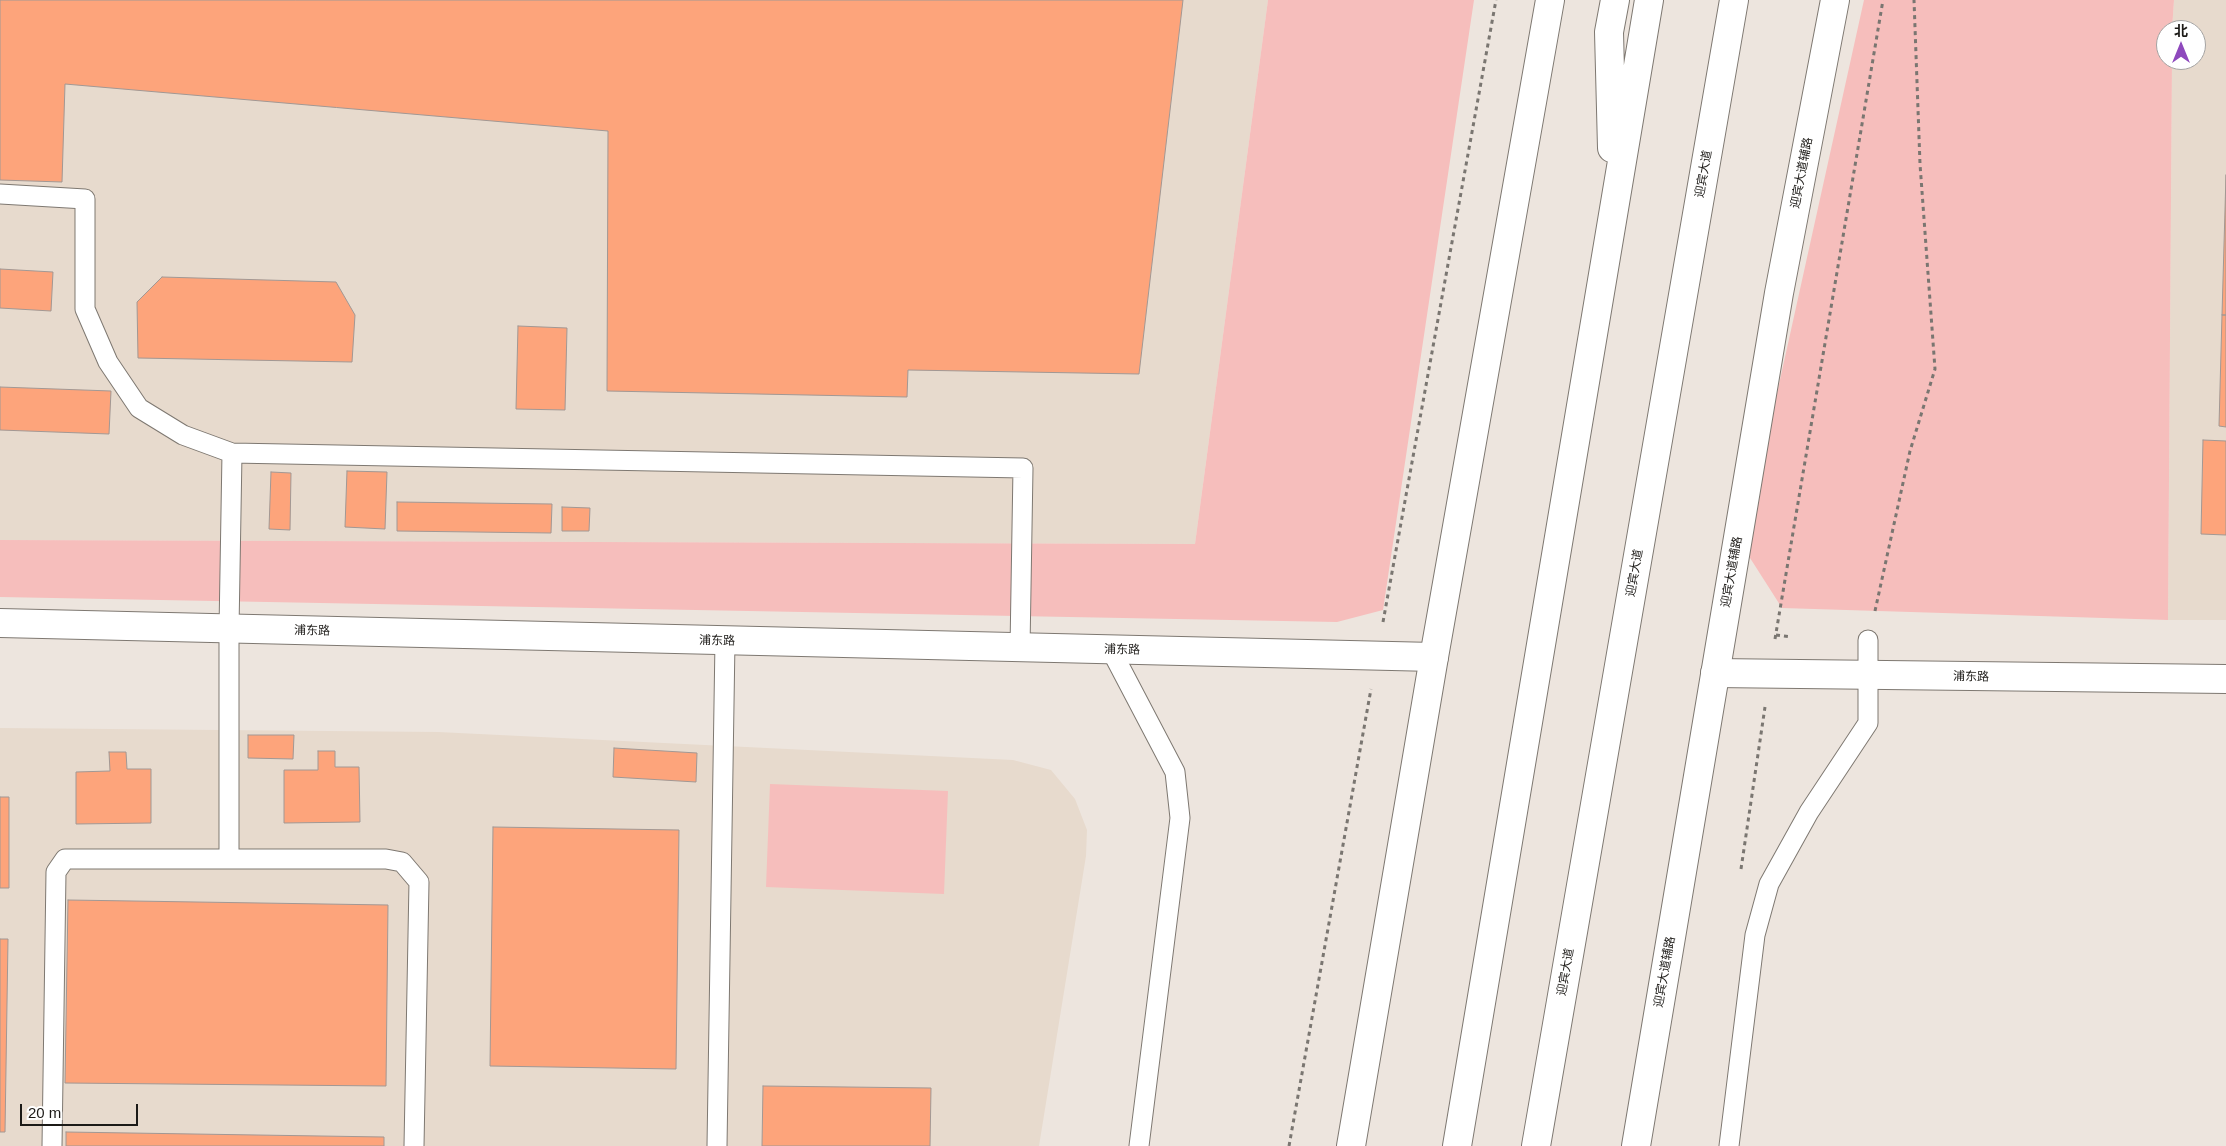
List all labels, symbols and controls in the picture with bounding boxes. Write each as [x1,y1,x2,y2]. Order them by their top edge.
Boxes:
north arrow [2156,20,2206,70]
text: 北 [2174,23,2188,39]
street label: 迎宾大道辅路 [1788,136,1816,210]
street label: 迎宾大道 [1693,149,1715,199]
street label: 迎宾大道辅路 [1719,535,1745,609]
street label: 迎宾大道 [1624,548,1646,598]
street label: 浦东路 [294,623,330,639]
street label: 浦东路 [699,633,735,649]
street label: 浦东路 [1104,642,1140,658]
street label: 浦东路 [1953,669,1989,685]
street label: 迎宾大道辅路 [1652,935,1678,1009]
street label: 迎宾大道 [1555,947,1577,997]
scale bar [22,1094,140,1126]
text: 20 m [28,1104,61,1121]

